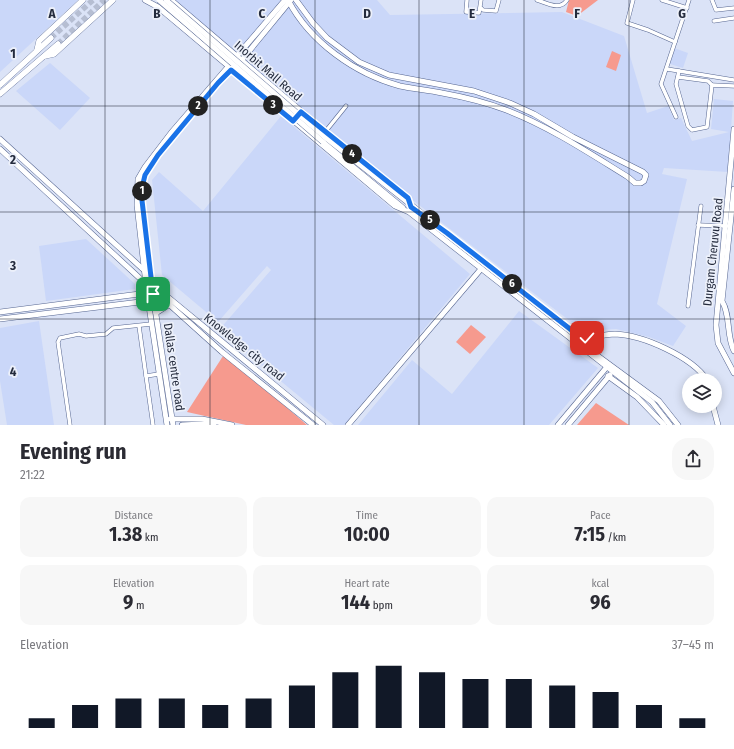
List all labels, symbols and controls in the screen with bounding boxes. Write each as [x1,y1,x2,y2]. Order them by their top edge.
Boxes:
text: A [47,6,56,21]
text: B [153,6,161,21]
text: C [259,6,266,21]
text: D [363,6,371,21]
text: E [469,6,475,21]
text: F [574,6,580,21]
text: G [678,6,686,21]
street label: Inorbit Mall Road [232,38,304,104]
text: 1 [10,46,16,61]
pin: 3 [263,95,283,115]
pin: 2 [188,96,208,116]
text: 3 [270,98,276,111]
text: 2 [195,99,201,112]
pin: 4 [342,144,362,164]
text: 4 [349,147,355,160]
text: 2 [9,152,16,167]
pin: 1 [132,181,152,201]
text: 1 [140,184,144,197]
street label: Durgam Cheruvu Road [700,197,726,307]
pin: 5 [420,210,440,230]
text: 5 [427,213,433,226]
text: 3 [9,258,16,273]
pin: 6 [502,274,522,294]
pin [136,277,170,311]
text: 6 [509,277,515,290]
icon: arrive [142,283,164,305]
street label: Knowledge city road [201,310,287,384]
pin [570,321,604,355]
street label: Dallas centre road [161,322,187,412]
icon: check [576,327,598,349]
text: 4 [10,364,17,379]
map controls [682,373,722,413]
button: layers [682,373,722,413]
text: Evening run [20,438,127,465]
button: share [672,438,714,480]
text: 21:22 [20,467,45,482]
text: Distance [114,509,153,522]
text: Time [356,509,378,522]
text: Pace [590,509,611,522]
text: 1.38 [109,522,142,546]
text: 10:00 [344,522,390,546]
text: 7:15 [574,522,605,546]
text: km [142,531,158,544]
text: /km [605,531,626,544]
text: Elevation [113,577,154,590]
text: Heart rate [344,577,390,590]
text: kcal [591,577,609,590]
text: 9 [123,590,133,614]
text: 144 [341,590,370,614]
text: 96 [590,590,611,614]
text: m [133,599,144,612]
text: bpm [370,599,393,612]
text: Elevation [20,637,69,652]
text: 37–45 m [672,637,714,652]

